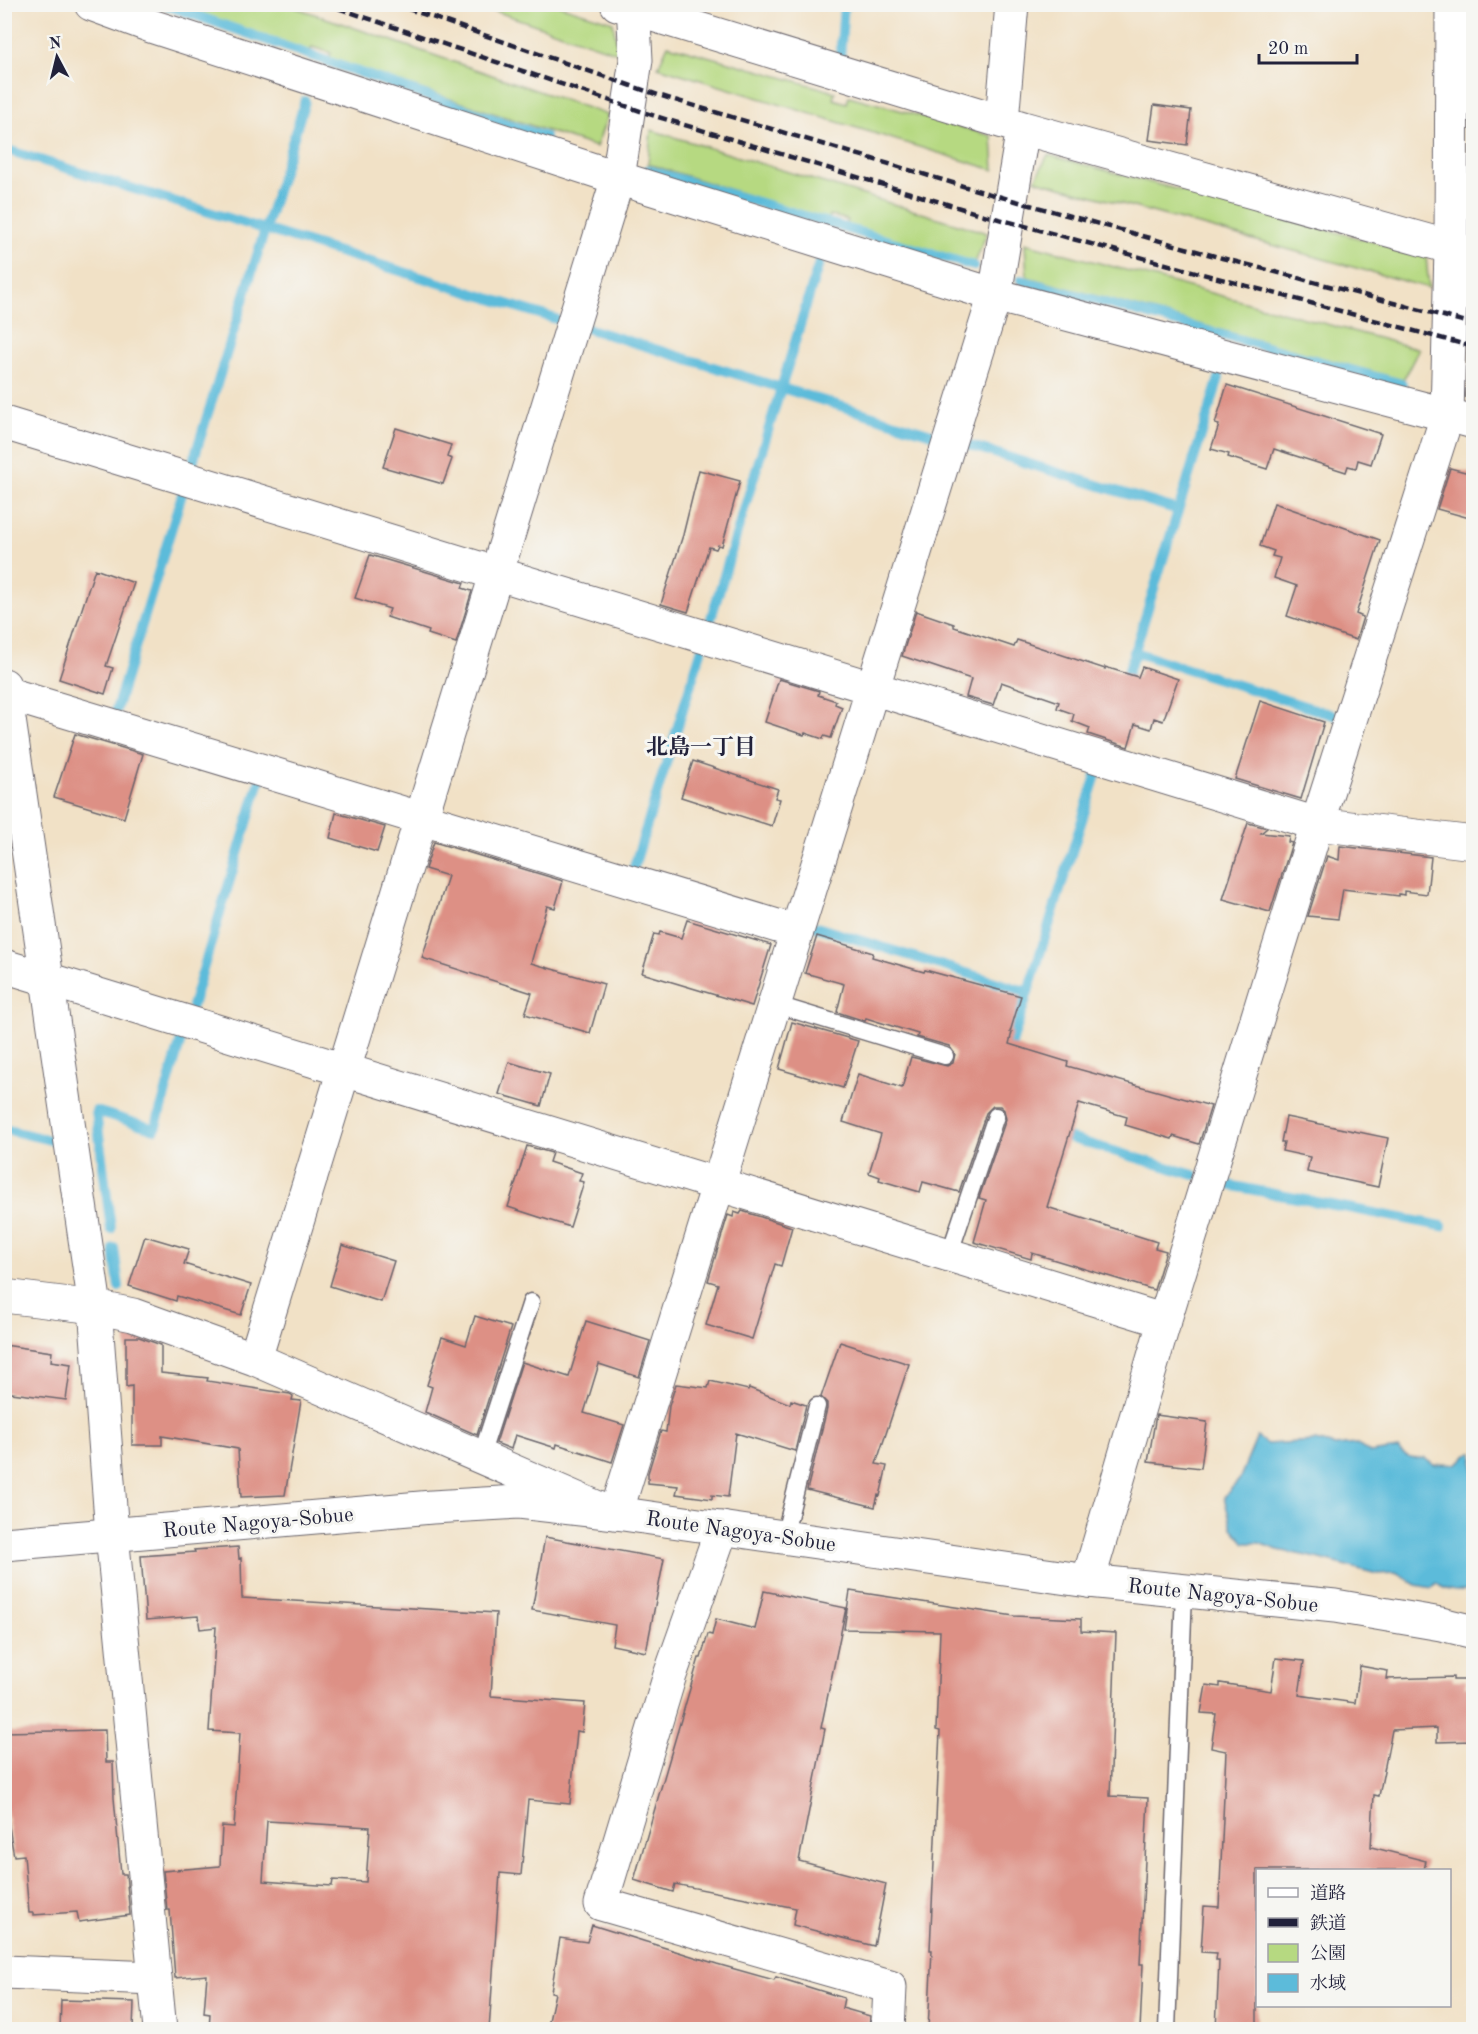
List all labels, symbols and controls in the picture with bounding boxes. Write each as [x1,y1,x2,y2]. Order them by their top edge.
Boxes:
north arrow [27,27,87,87]
scale bar [1259,27,1356,65]
text: N [48,35,63,53]
text: 20 m [1268,40,1308,58]
district label: 北島一丁目 [646,735,756,759]
street label: Route Nagoya-Sobue [162,1505,354,1542]
street label: Route Nagoya-Sobue [644,1509,837,1556]
street label: Route Nagoya-Sobue [1127,1576,1319,1617]
legend [1256,1869,1451,2007]
text: 道路 [1310,1883,1346,1903]
text: 鉄道 [1310,1913,1346,1933]
text: 公園 [1310,1944,1346,1963]
text: 水域 [1310,1973,1346,1993]

